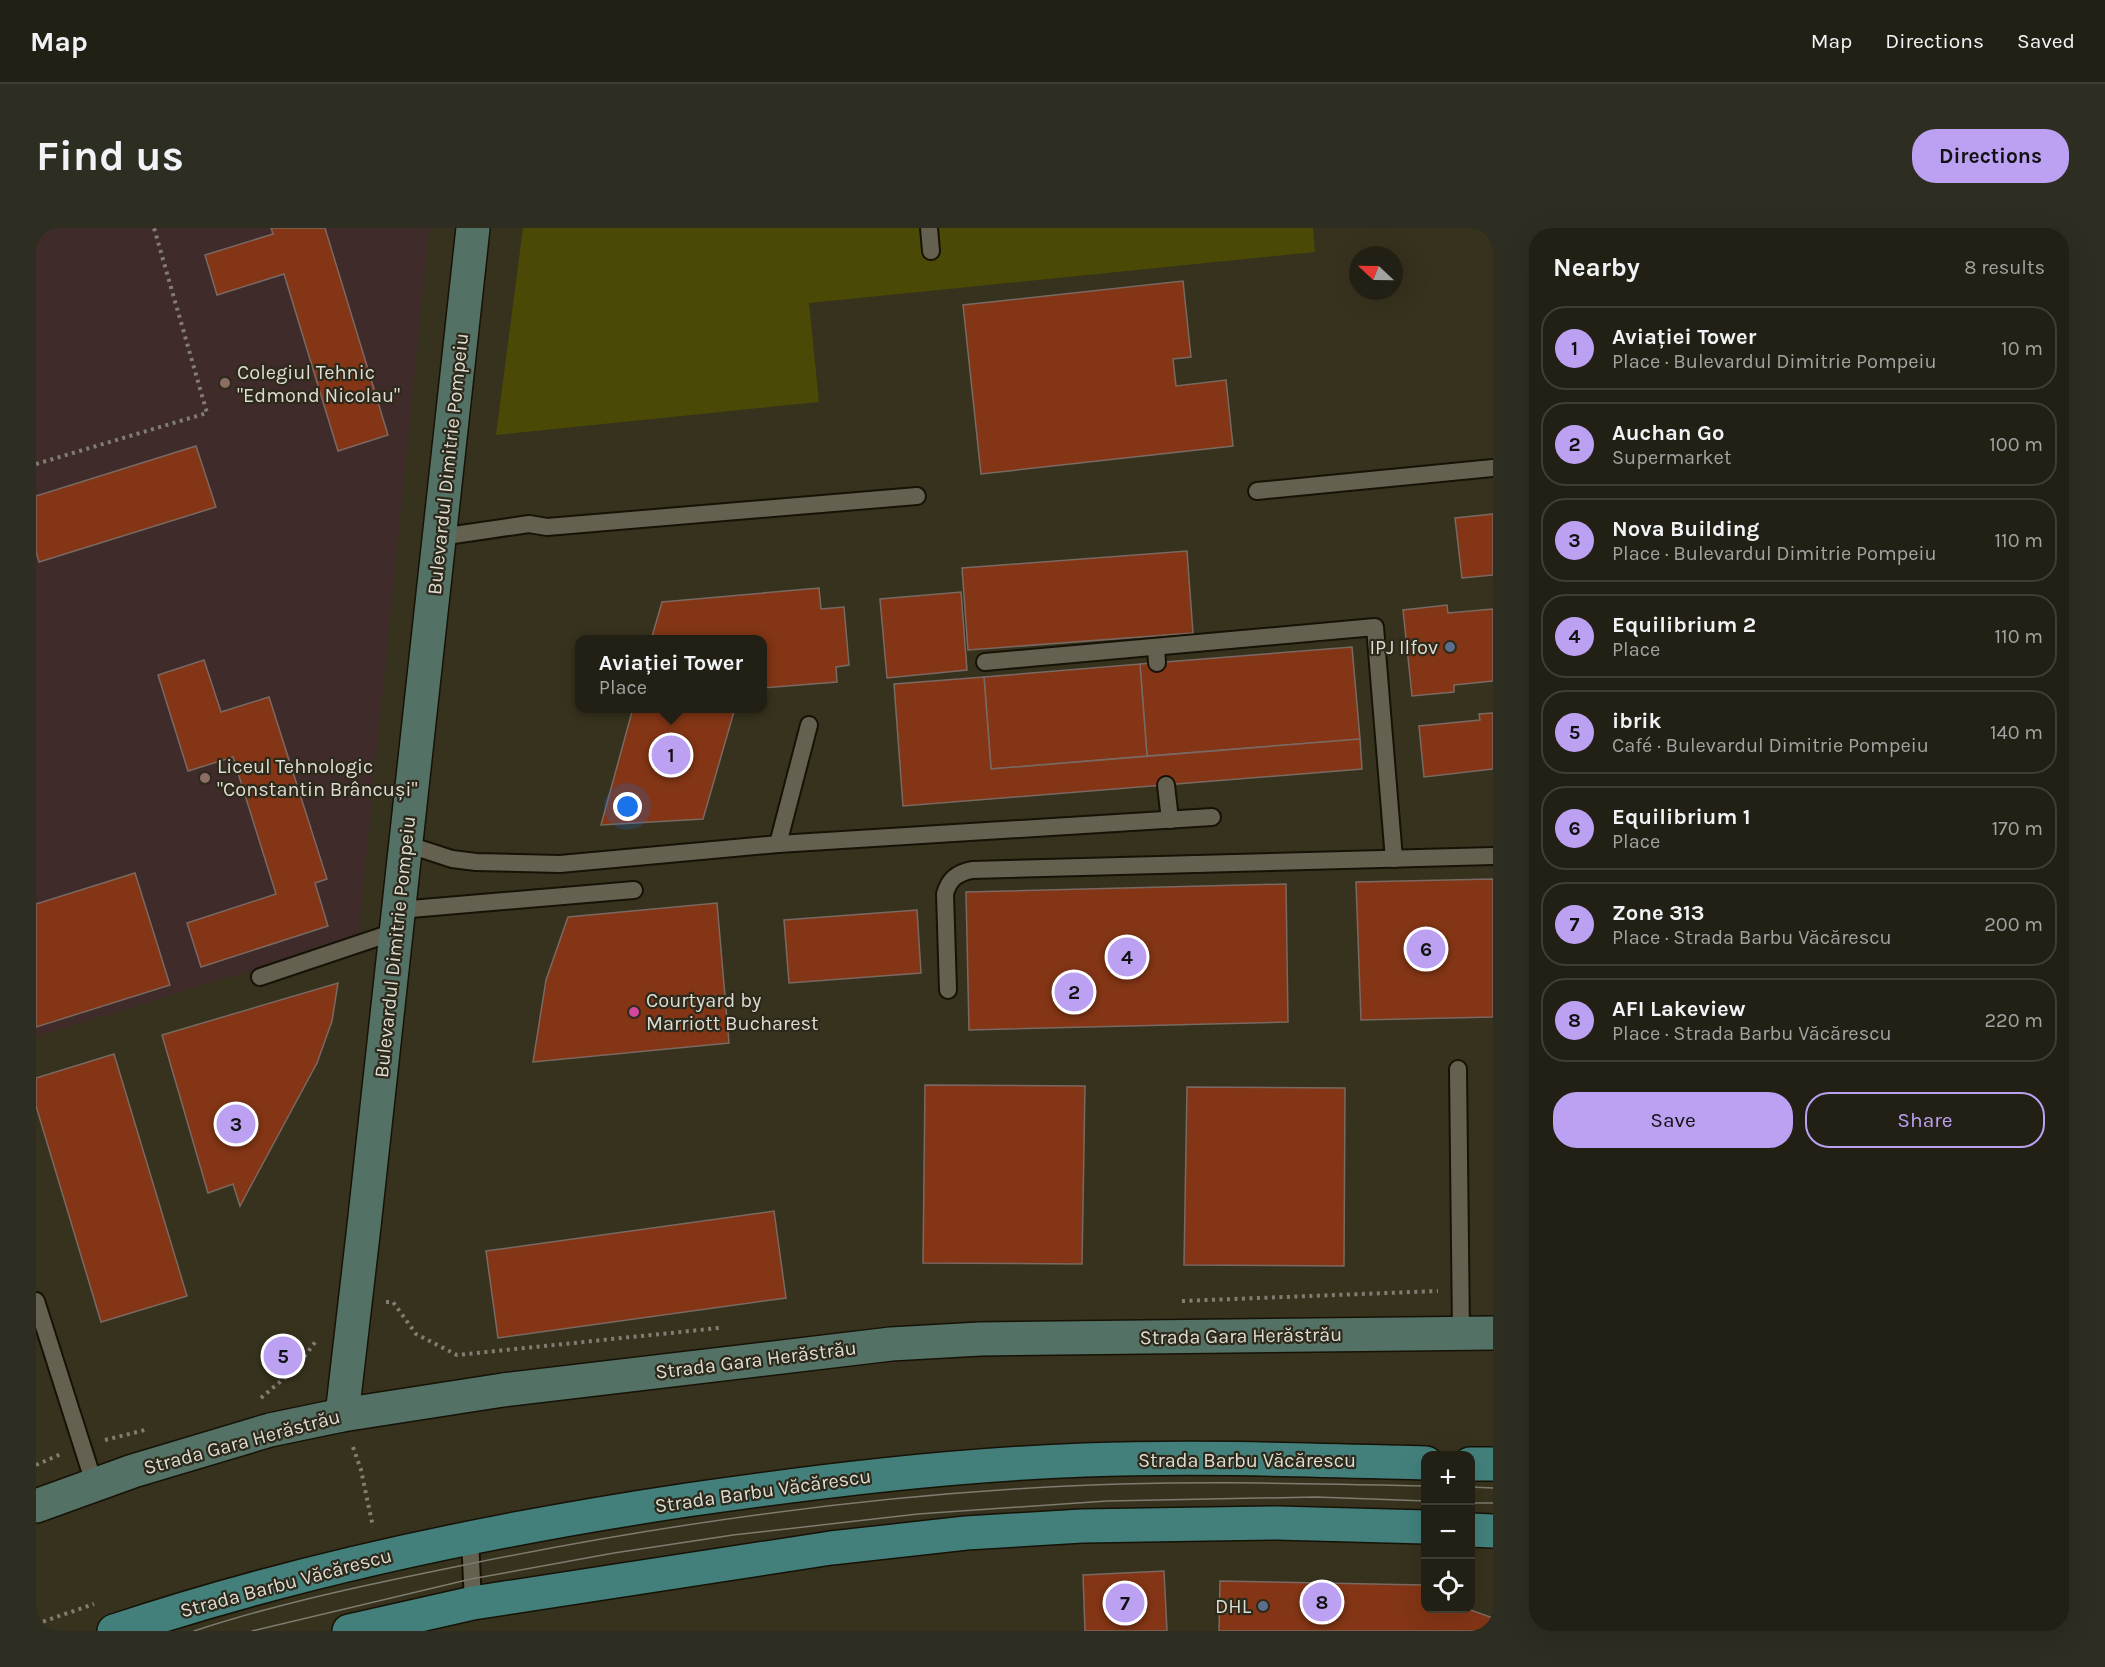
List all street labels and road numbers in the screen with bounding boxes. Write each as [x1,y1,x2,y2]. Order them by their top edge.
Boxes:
street label: Bulevardul Dimitrie Pompeiu [423,332,473,596]
street label: Bulevardul Dimitrie Pompeiu [370,815,420,1079]
street label: Strada Gara Herăstrău [1140,1323,1342,1349]
street label: Strada Gara Herăstrău [654,1336,858,1384]
street label: Strada Gara Herăstrău [141,1405,343,1479]
street label: Strada Barbu Văcărescu [1138,1449,1356,1472]
street label: Strada Barbu Văcărescu [653,1464,873,1518]
street label: Strada Barbu Văcărescu [178,1544,394,1622]

